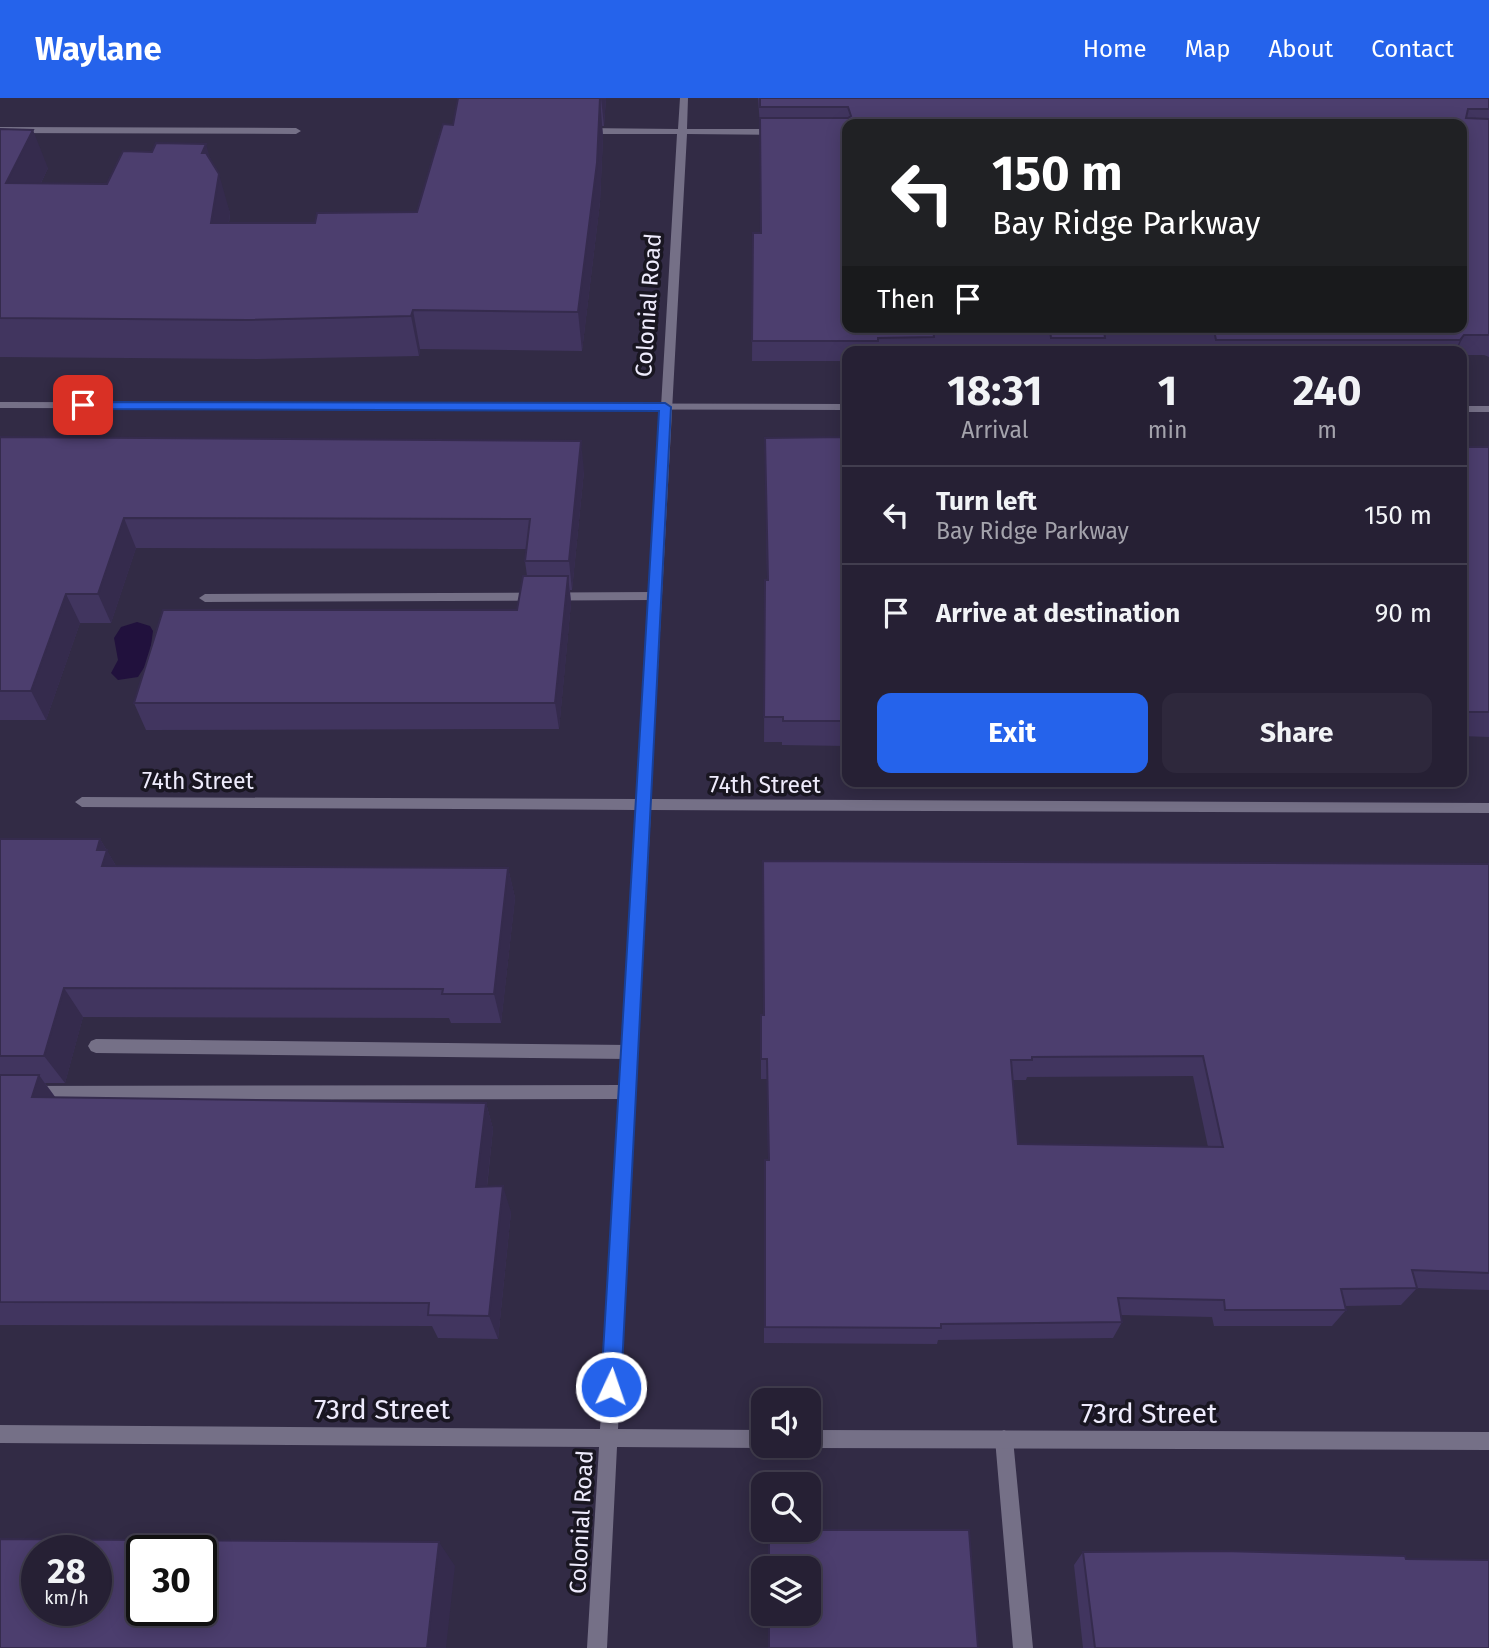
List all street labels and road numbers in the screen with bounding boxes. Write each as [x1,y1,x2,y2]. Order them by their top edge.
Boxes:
street label: Colonial Road [629,232,667,378]
street label: 74th Street [142,767,255,795]
street label: 74th Street [709,771,822,799]
street label: 73rd Street [314,1393,451,1426]
street label: 73rd Street [1081,1397,1218,1430]
street label: Colonial Road [563,1449,599,1595]

